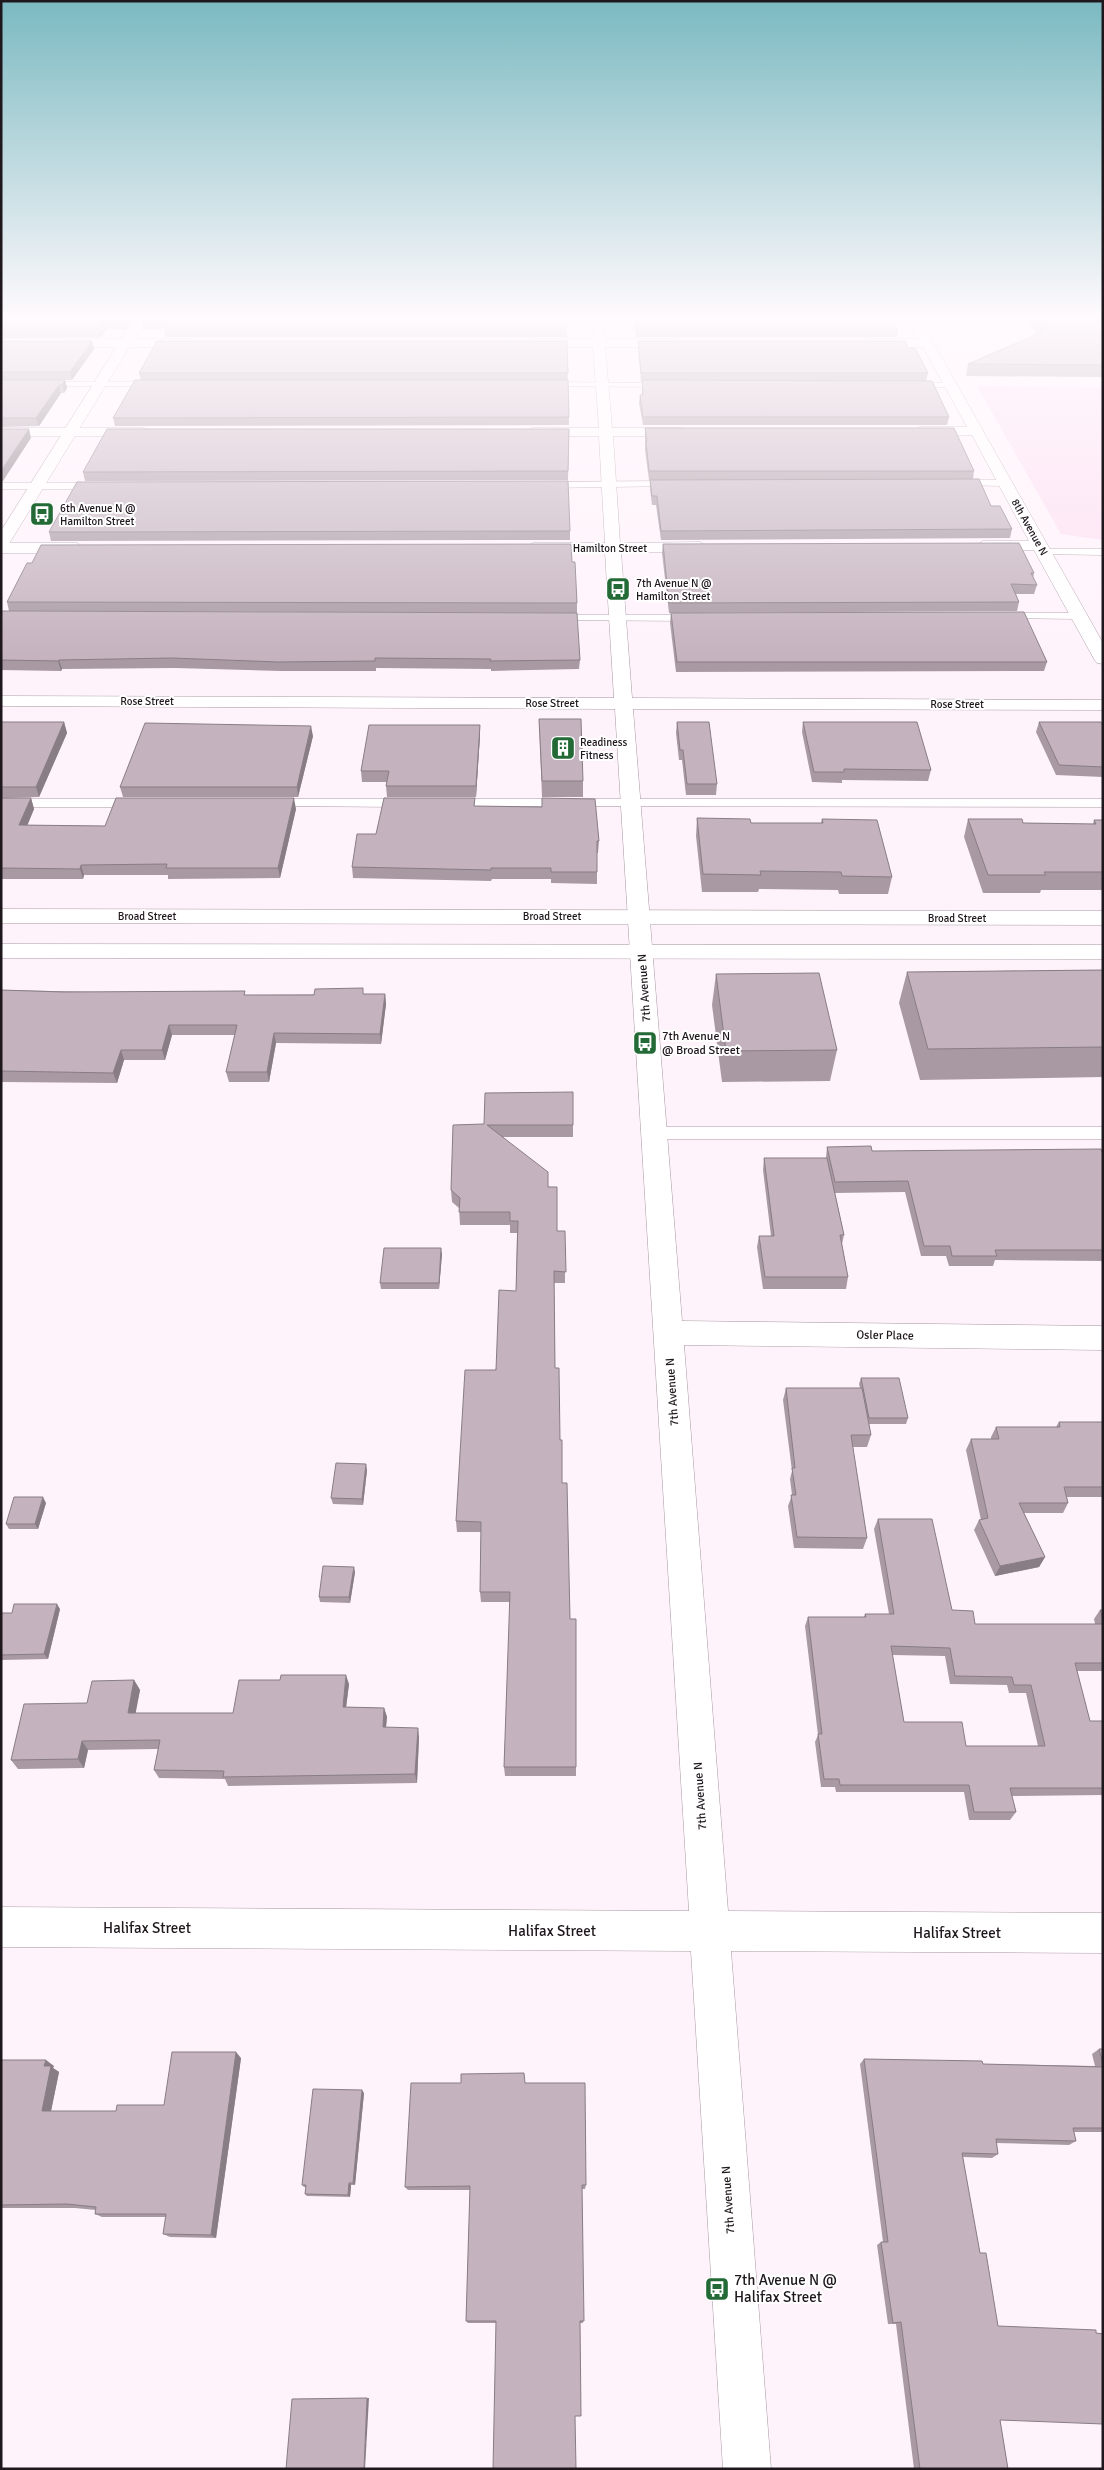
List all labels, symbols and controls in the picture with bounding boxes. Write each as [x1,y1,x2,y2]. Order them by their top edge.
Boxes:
street label: 8th Avenue N [1009,497,1050,558]
bus stop icon: 6th Avenue N @ Hamilton Street [29,501,55,527]
place label: 6th Avenue N @ Hamilton Street [60,502,135,528]
street label: Hamilton Street [573,542,647,555]
bus stop icon: 7th Avenue N @ Hamilton Street [605,576,631,602]
place label: 7th Avenue N @ Hamilton Street [636,577,711,603]
street label: Rose Street [120,695,174,708]
street label: Rose Street [525,697,579,710]
street label: Rose Street [930,698,984,711]
building icon: Readiness Fitness [550,735,576,761]
place label: Readiness Fitness [580,736,628,762]
street label: Broad Street [118,910,176,923]
street label: Broad Street [523,910,581,923]
street label: Broad Street [928,912,986,925]
street label: 7th Avenue N [635,953,654,1022]
place label: 7th Avenue N @ Broad Street [662,1029,740,1058]
bus stop icon: 7th Avenue N @ Broad Street [632,1030,658,1056]
street label: Osler Place [856,1327,914,1344]
street label: 7th Avenue N [663,1357,682,1426]
street label: 7th Avenue N [691,1761,710,1830]
street label: Halifax Street [103,1919,191,1937]
street label: Halifax Street [508,1922,596,1940]
street label: Halifax Street [913,1924,1001,1942]
street label: 7th Avenue N [719,2165,738,2234]
place label: 7th Avenue N @ Halifax Street [734,2271,837,2306]
bus stop icon: 7th Avenue N @ Halifax Street [704,2276,730,2302]

